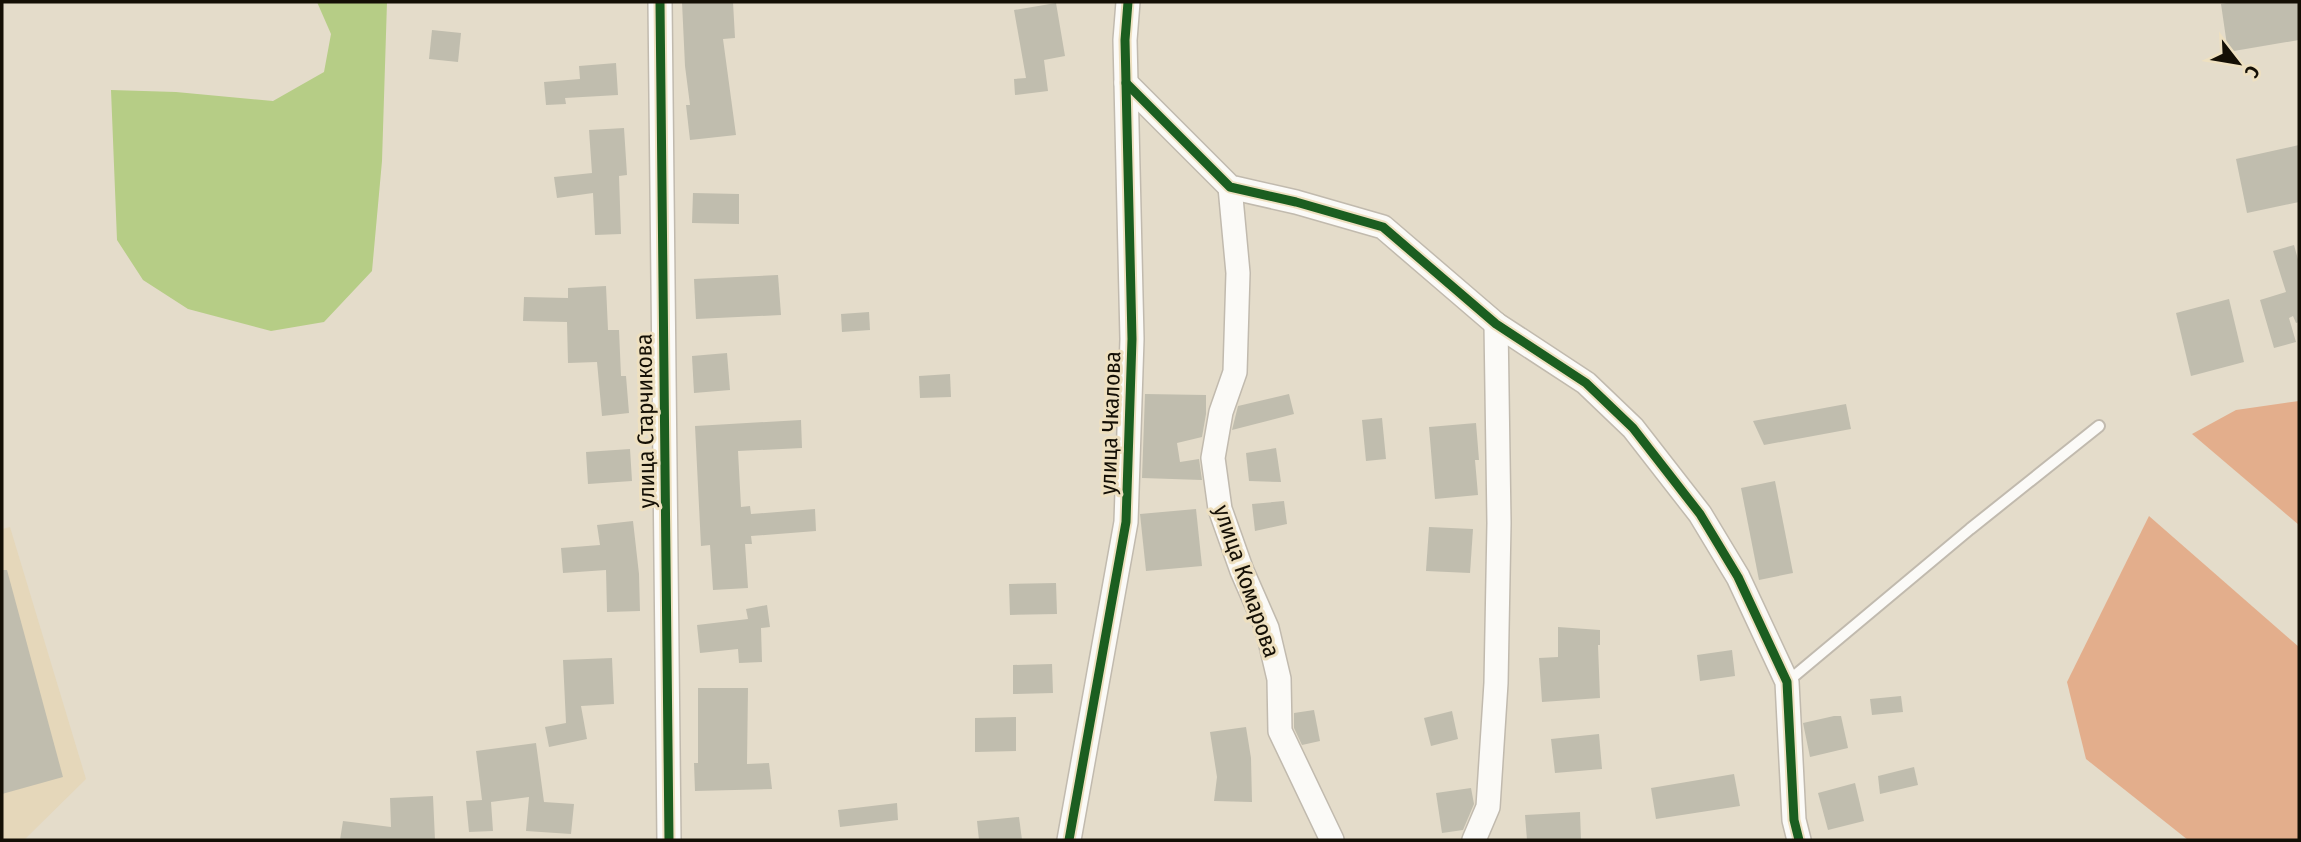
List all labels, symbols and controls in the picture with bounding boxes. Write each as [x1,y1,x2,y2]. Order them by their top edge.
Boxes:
north arrow [2203,28,2273,98]
text: С [2240,61,2265,82]
street label: улица Старчикова [629,333,661,509]
street label: улица Чкалова [1093,351,1127,495]
street label: улица Комарова [1208,501,1286,661]

